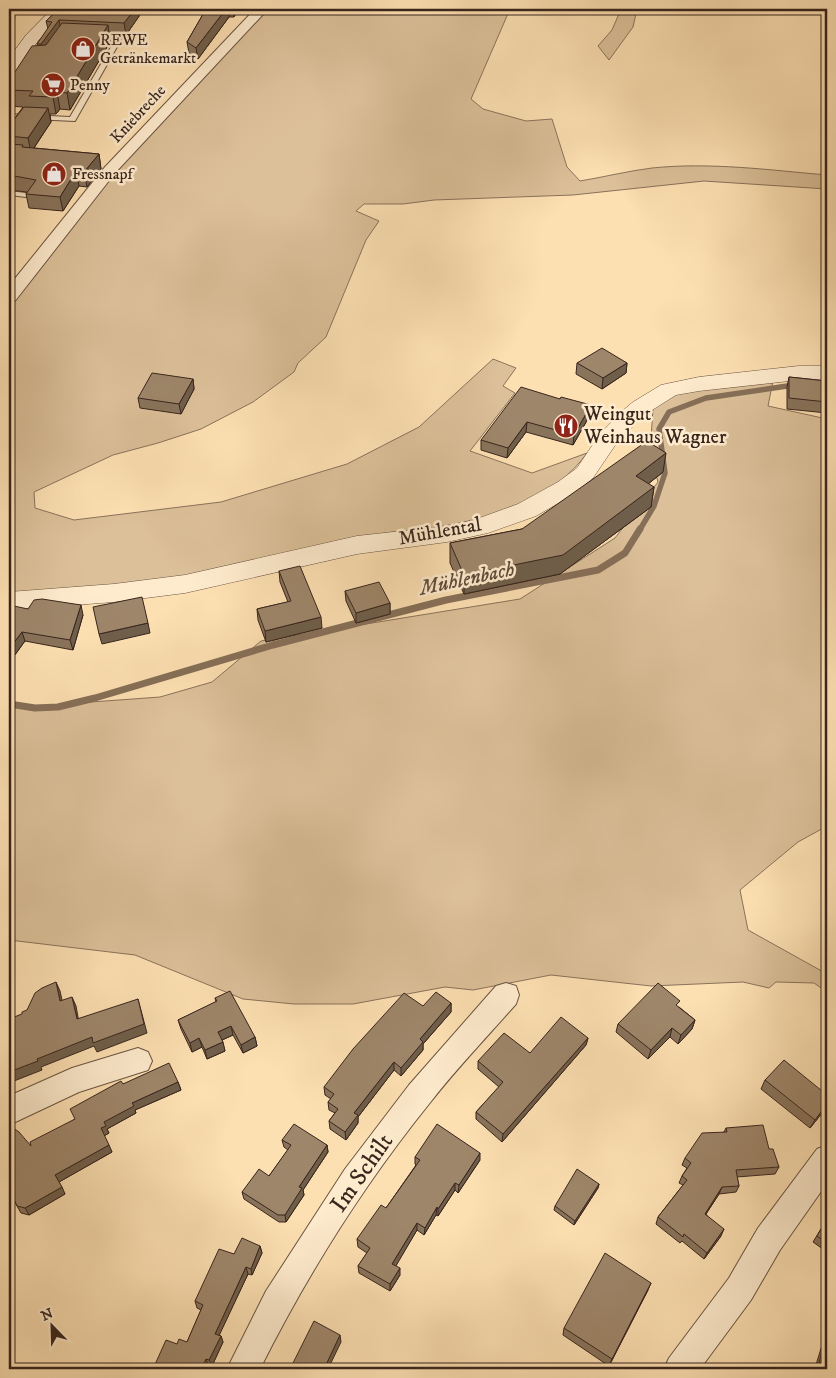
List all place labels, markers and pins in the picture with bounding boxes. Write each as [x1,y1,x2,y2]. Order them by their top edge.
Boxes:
place label: REWE Getränkemarkt [100,30,196,68]
shop icon: REWE Getränkemarkt [70,36,96,62]
supermarket icon: Penny [40,72,66,98]
place label: Penny [70,75,110,95]
shop icon: Fressnapf [41,161,67,187]
place label: Fressnapf [72,164,135,184]
place label: Weingut Weinhaus Wagner [583,402,727,450]
restaurant icon: Weingut Weinhaus Wagner [553,413,579,439]

